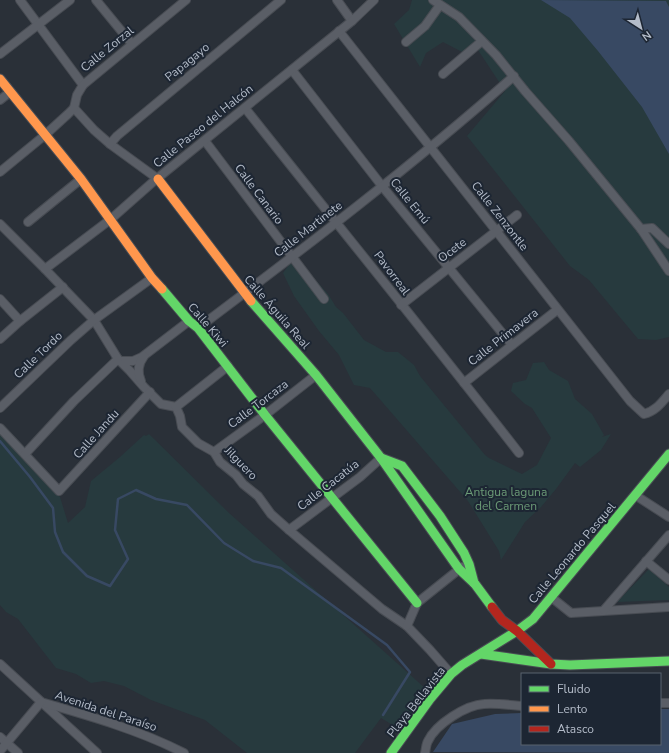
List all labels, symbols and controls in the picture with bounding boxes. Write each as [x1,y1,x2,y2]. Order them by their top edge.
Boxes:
north arrow [621,8,661,48]
street label: Calle Zorzal [77,22,137,75]
text: N [639,27,654,44]
street label: Papagayo [161,39,213,85]
street label: Calle Paseo del Halcón [150,81,256,171]
street label: Calle Canario [231,160,287,228]
street label: Calle Emú [387,175,433,227]
street label: Calle Zenzontle [468,178,532,254]
street label: Calle Martinete [270,197,346,261]
street label: Ocete [435,234,469,266]
street label: Pavorreal [370,248,414,299]
street label: Calle Águila Real [240,272,314,353]
street label: Calle Kiwi [184,299,232,351]
street label: Calle Primavera [465,305,541,369]
street label: Calle Tordo [10,328,66,382]
street label: Calle Torcaza [225,376,291,432]
street label: Calle Jandu [69,406,123,462]
street label: Jilguero [220,442,261,484]
street label: Calle Cacatúa [294,456,362,514]
park label: Antigua laguna del Carmen [465,484,547,514]
street label: Calle Leonardo Pasquel [525,499,619,607]
street label: Playa Bellavista [383,663,449,741]
legend [521,673,661,745]
text: Fluido [557,681,591,697]
street label: Avenida del Paraíso [53,687,159,735]
text: Lento [557,701,588,717]
text: Atasco [557,721,594,737]

